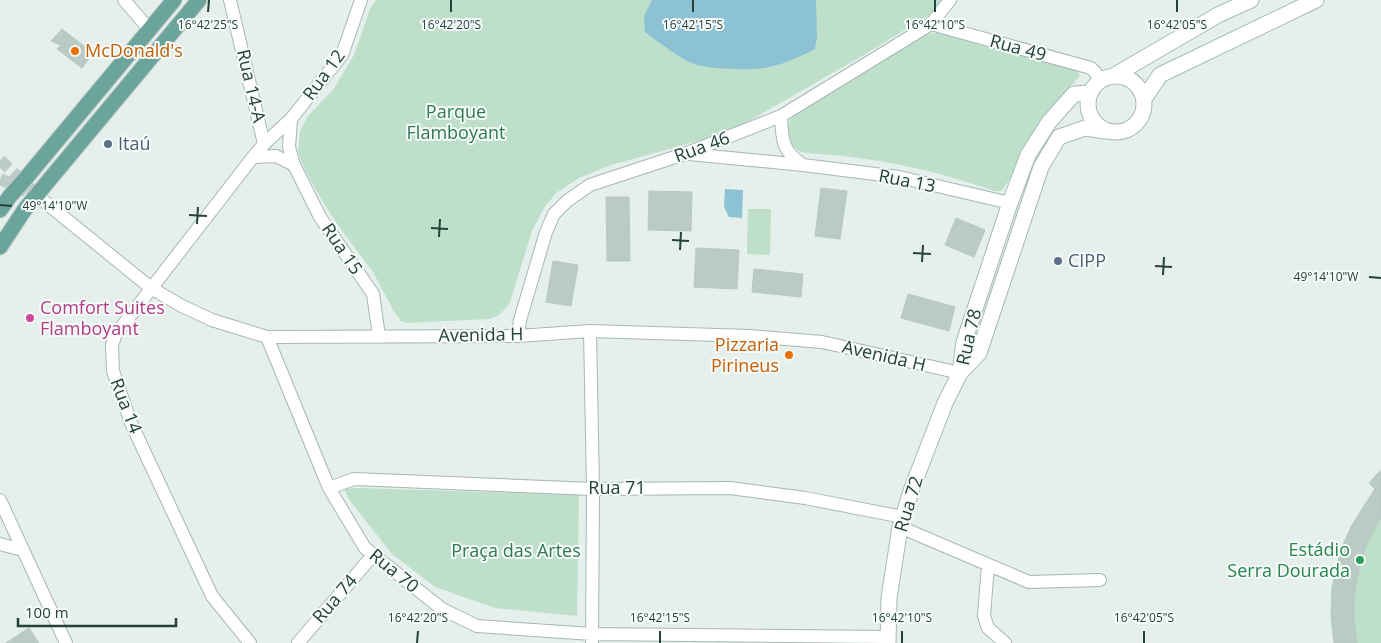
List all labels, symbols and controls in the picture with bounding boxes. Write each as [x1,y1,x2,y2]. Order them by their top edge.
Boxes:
text: 16°42'25"S [178,16,238,33]
text: 16°42'20"S [421,16,481,33]
text: 16°42'15"S [663,16,723,33]
text: 16°42'10"S [905,16,965,33]
text: 16°42'05"S [1147,16,1207,33]
street label: Rua 49 [987,28,1049,66]
place label: McDonald's [85,38,183,62]
street label: Rua 12 [297,44,350,105]
marker: McDonald's [69,45,81,57]
street label: Rua 14-A [232,47,272,125]
park label: Parque Flamboyant [407,99,505,144]
street label: Rua 46 [671,125,733,167]
place label: Itaú [118,131,150,155]
marker: Itaú [102,138,114,150]
street label: Rua 13 [877,163,938,197]
text: 49°14'10"W [23,197,87,214]
street label: Rua 15 [317,218,369,279]
place label: CIPP [1068,248,1106,272]
marker: CIPP [1052,255,1064,267]
text: 49°14'10"W [1294,268,1358,285]
place label: Comfort Suites Flamboyant [40,295,165,340]
street label: Rua 78 [950,306,986,367]
marker: Comfort Suites Flamboyant [24,312,36,324]
street label: Avenida H [438,321,524,347]
place label: Pizzaria Pirineus [711,332,779,377]
street label: Avenida H [840,334,928,376]
marker: Pizzaria Pirineus [783,349,795,361]
street label: Rua 14 [105,375,148,437]
street label: Rua 72 [888,473,928,535]
street label: Rua 71 [588,475,646,499]
place label: Estádio Serra Dourada [1227,537,1350,582]
park label: Praça das Artes [451,538,581,562]
street label: Rua 70 [365,543,424,598]
marker: Estádio Serra Dourada [1354,554,1366,566]
street label: Rua 74 [306,569,362,628]
scale bar [18,596,175,628]
text: 100 m [25,602,69,622]
text: 16°42'20"S [388,609,448,626]
text: 16°42'15"S [630,609,690,626]
text: 16°42'10"S [872,609,932,626]
text: 16°42'05"S [1114,609,1174,626]

